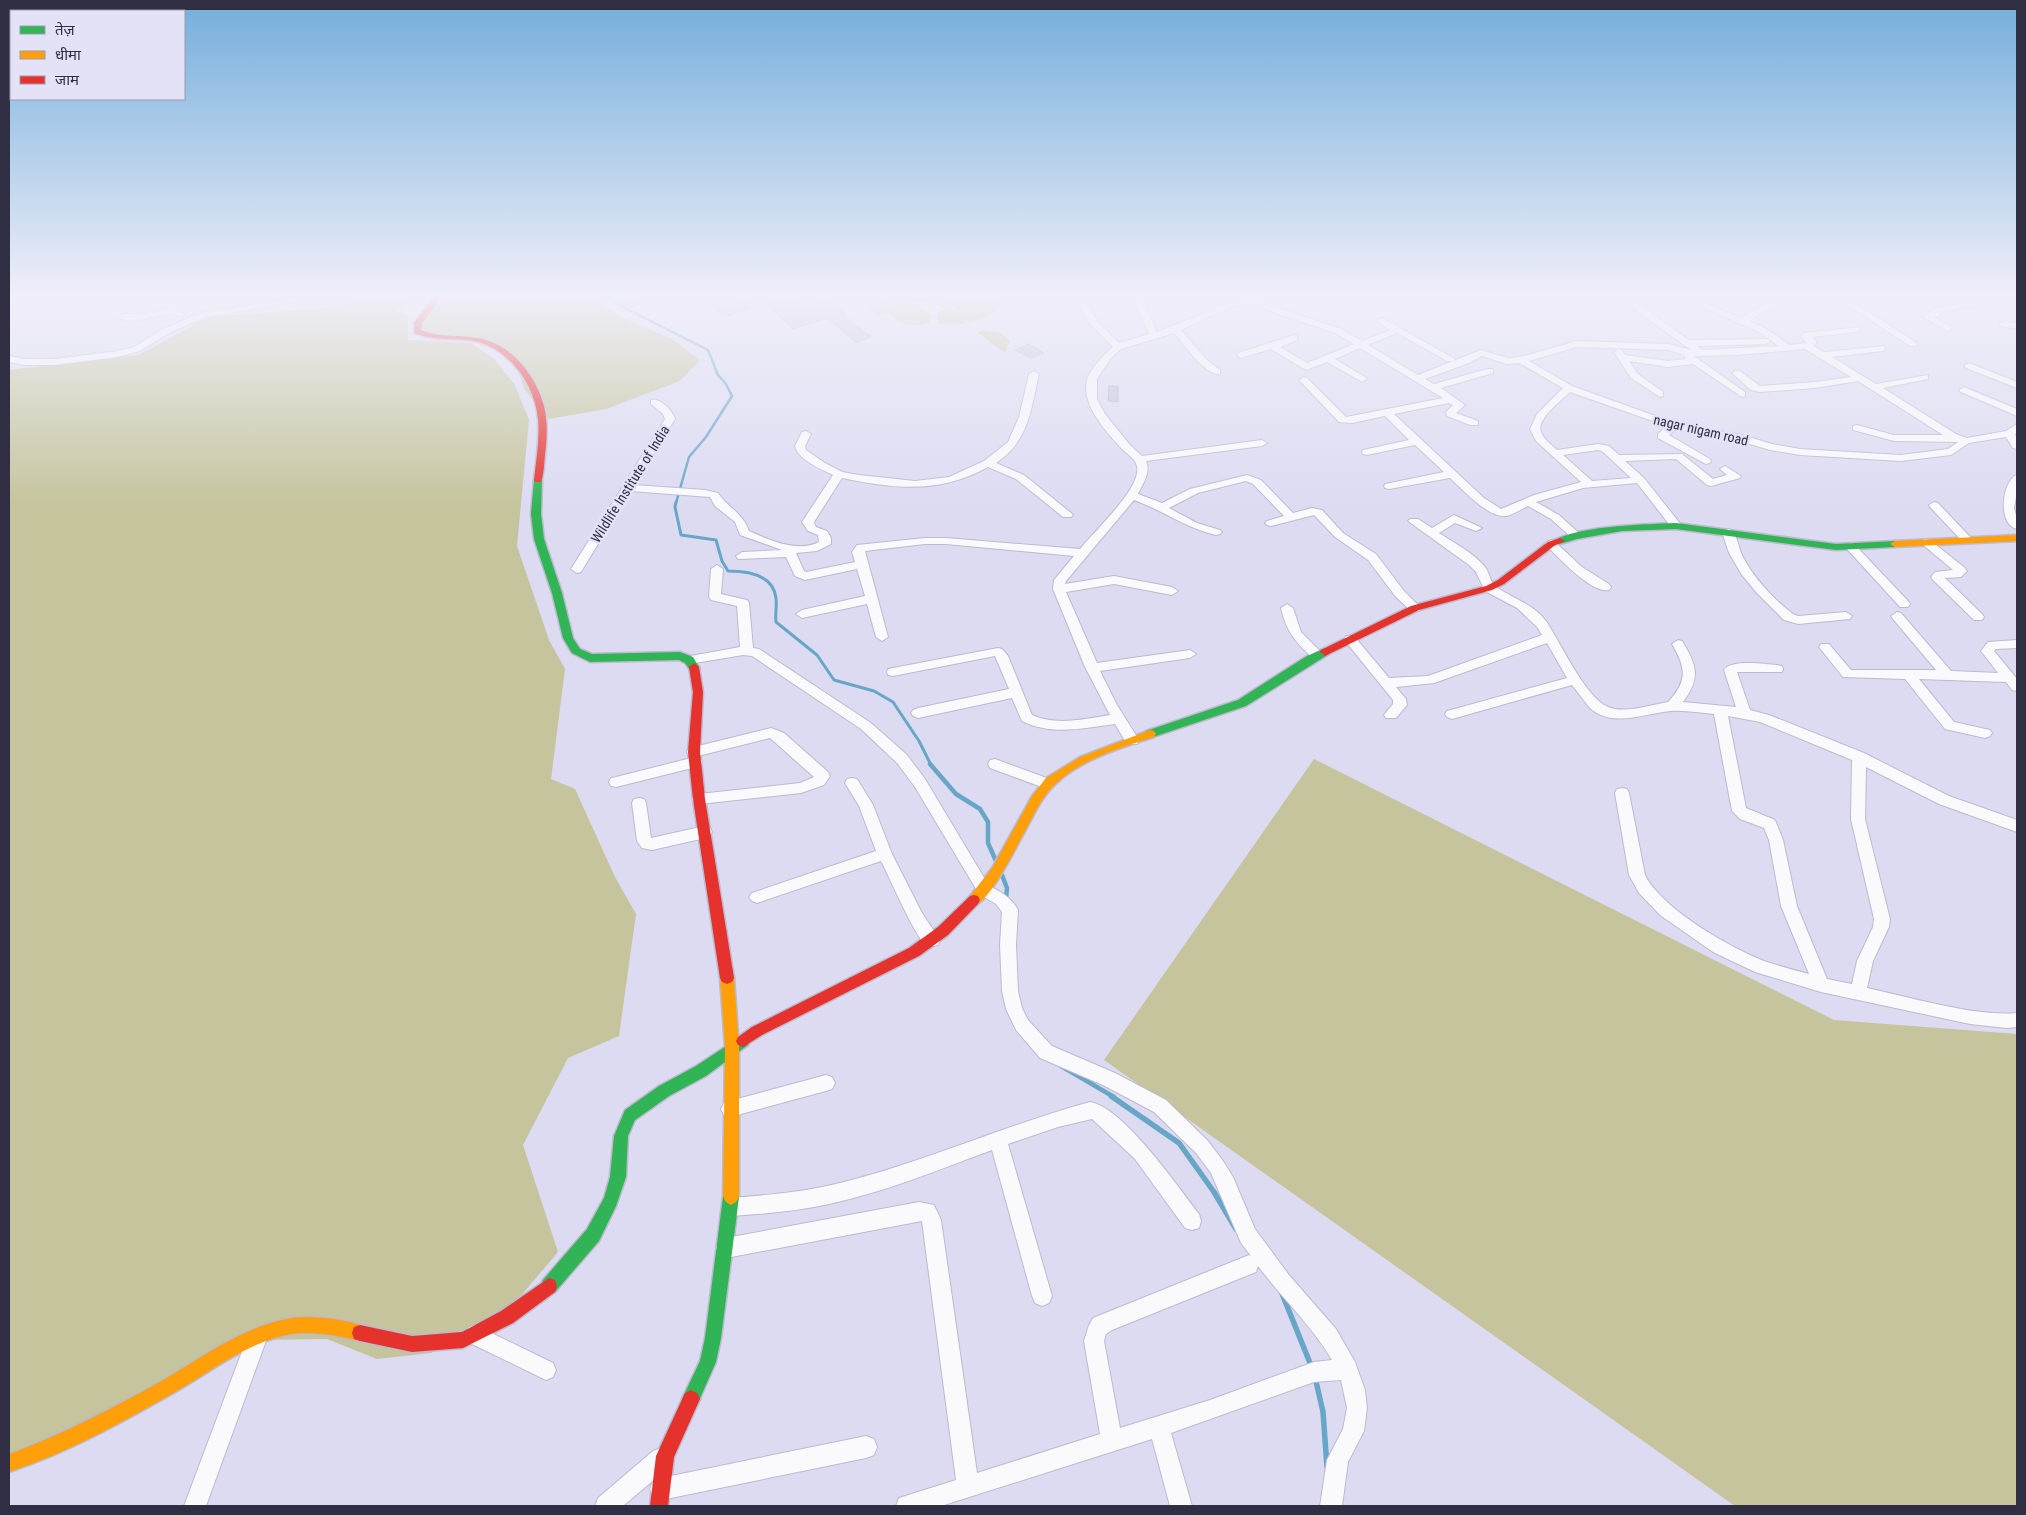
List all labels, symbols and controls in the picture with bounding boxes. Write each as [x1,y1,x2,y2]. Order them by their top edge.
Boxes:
legend [10,10,185,100]
text: तेज़ [55,21,76,39]
text: धीमा [55,46,82,64]
text: जाम [55,71,80,89]
street label: nagar nigam road [1652,411,1750,449]
street label: Wildlife Institute of India [587,422,673,546]

